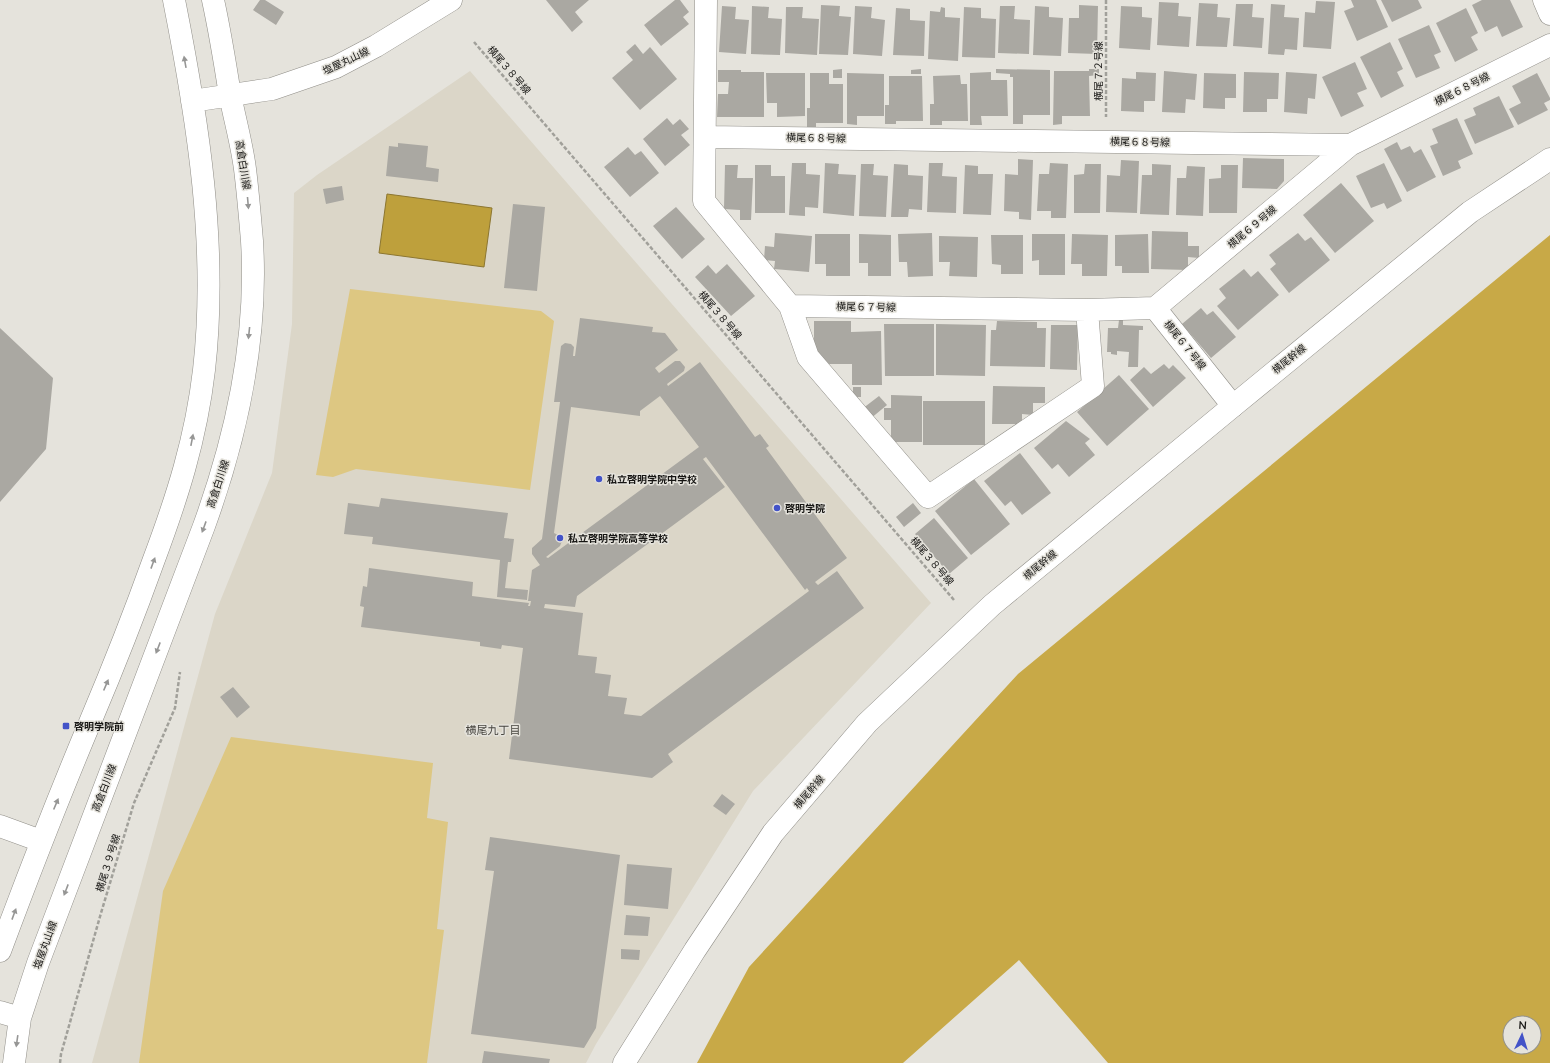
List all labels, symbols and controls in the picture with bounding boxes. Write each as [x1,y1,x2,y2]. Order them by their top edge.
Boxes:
street label: 横尾７２号線 [1092,41,1105,101]
street label: 横尾３８号線 [484,43,534,97]
street label: 塩屋丸山線 [321,45,371,77]
one-way arrow [182,56,188,68]
street label: 横尾６８号線 [1432,70,1492,108]
street label: 横尾６８号線 [786,131,846,145]
street label: 横尾６８号線 [1110,135,1170,149]
street label: 高倉白川線 [233,139,253,191]
one-way arrow [245,197,251,209]
street label: 横尾６９号線 [1225,203,1279,251]
street label: 横尾３８号線 [695,288,745,342]
street label: 横尾６７号線 [836,300,896,314]
street label: 横尾６７号線 [1161,318,1209,372]
one-way arrow [246,327,253,339]
street label: 横尾幹線 [1269,341,1309,377]
one-way arrow [189,433,195,446]
street label: 高倉白川線 [204,458,232,510]
place label: 私立啓明学院中学校 [607,473,697,486]
marker: 私立啓明学院中学校 [594,474,604,484]
place label: 啓明学院 [785,502,825,515]
marker: 啓明学院 [772,503,782,513]
one-way arrow [200,521,206,533]
place label: 私立啓明学院高等学校 [568,532,668,545]
marker: 私立啓明学院高等学校 [555,533,565,543]
street label: 横尾３８号線 [907,534,957,588]
street label: 横尾幹線 [1021,547,1059,583]
one-way arrow [150,557,156,569]
one-way arrow [154,643,160,655]
one-way arrow [103,679,109,690]
place label: 啓明学院前 [74,720,124,733]
marker: 啓明学院前 [61,721,71,731]
district label: 横尾九丁目 [466,723,521,737]
street label: 高倉白川線 [89,762,119,814]
street label: 横尾幹線 [791,773,827,811]
one-way arrow [53,798,59,810]
street label: 横尾３９号線 [93,832,123,894]
one-way arrow [62,885,68,897]
one-way arrow [11,908,17,920]
street label: 塩屋丸山線 [30,919,60,971]
north arrow [1502,1015,1542,1055]
text: N [1518,1018,1527,1032]
one-way arrow [14,1034,20,1047]

